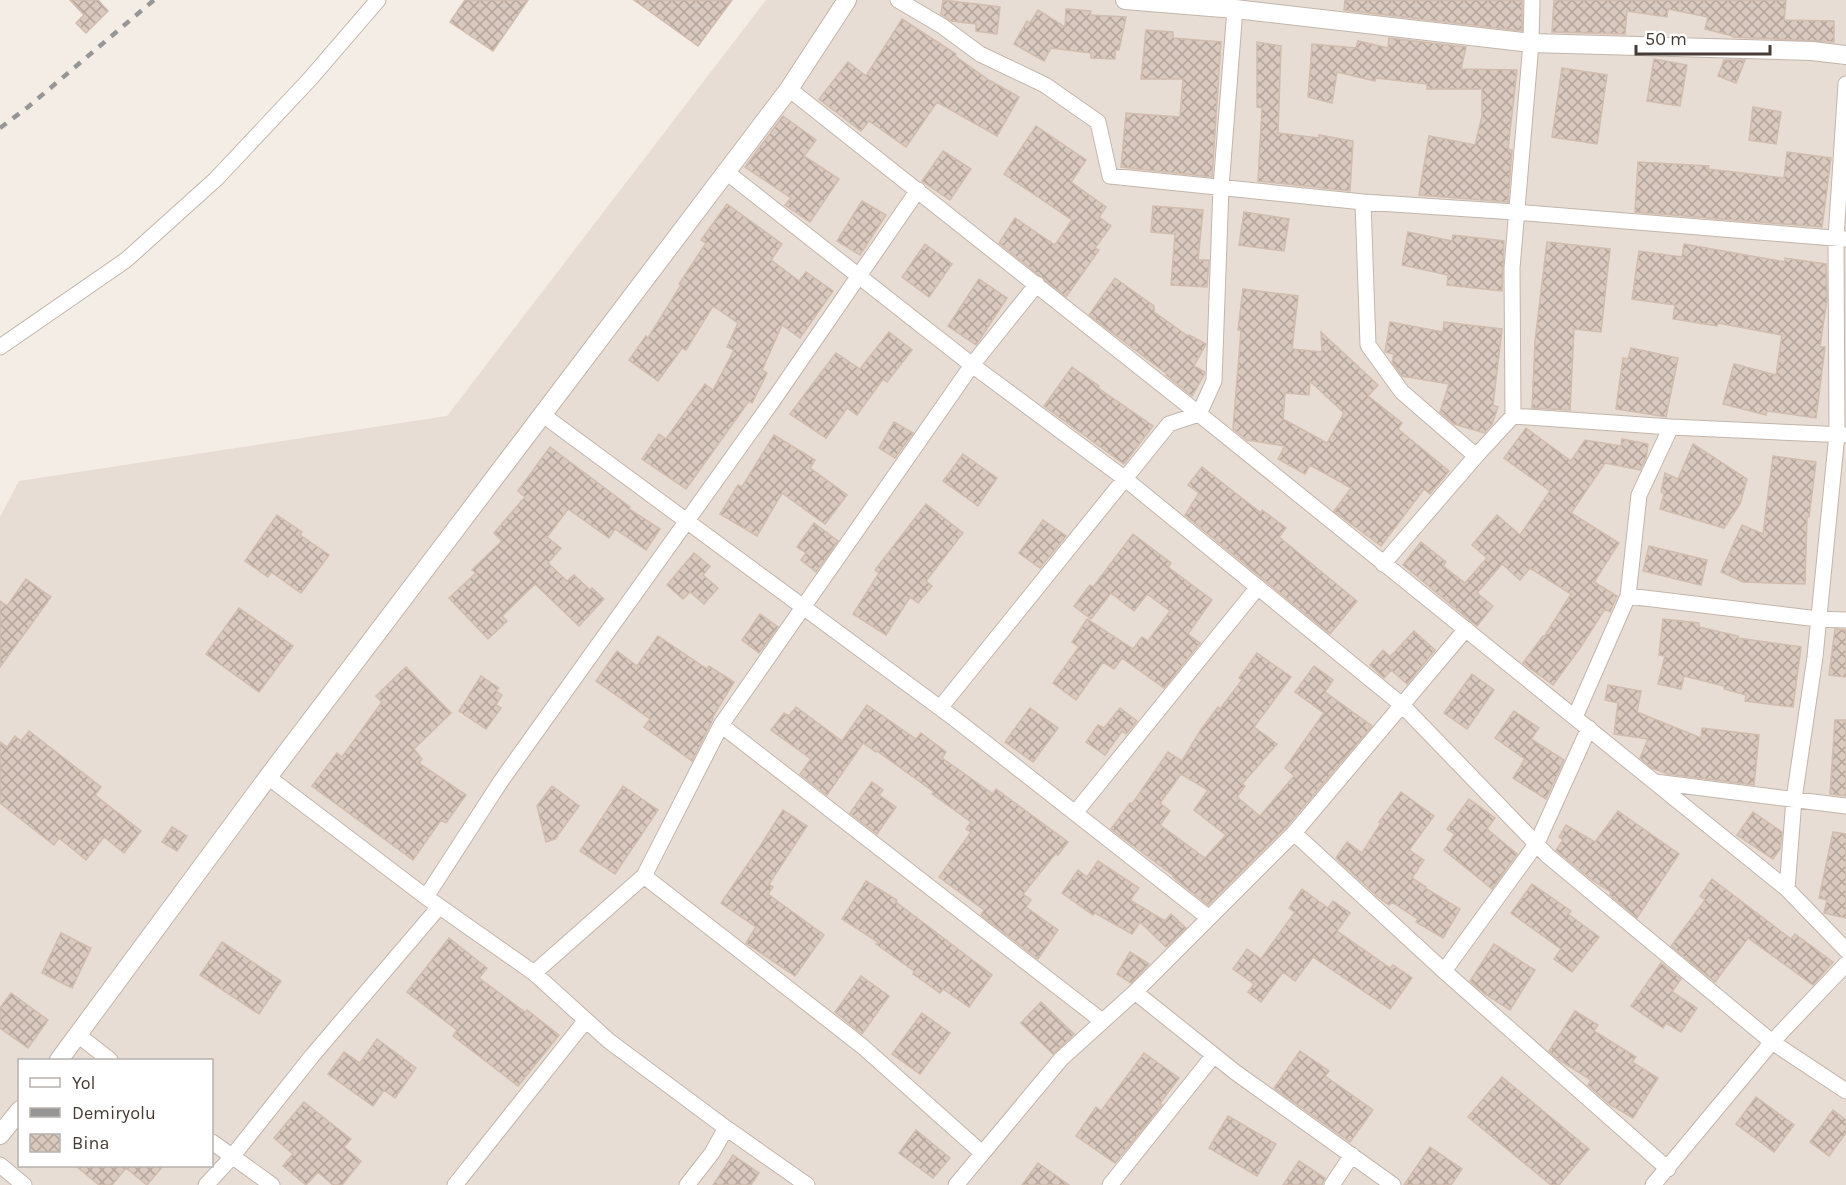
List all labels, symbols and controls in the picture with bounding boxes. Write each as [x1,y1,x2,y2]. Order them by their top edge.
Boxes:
scale bar [1636,18,1770,56]
text: 50 m [1645,28,1687,50]
legend [18,1059,213,1167]
text: Yol [72,1072,96,1094]
text: Demiryolu [72,1102,156,1124]
text: Bina [72,1132,109,1154]

